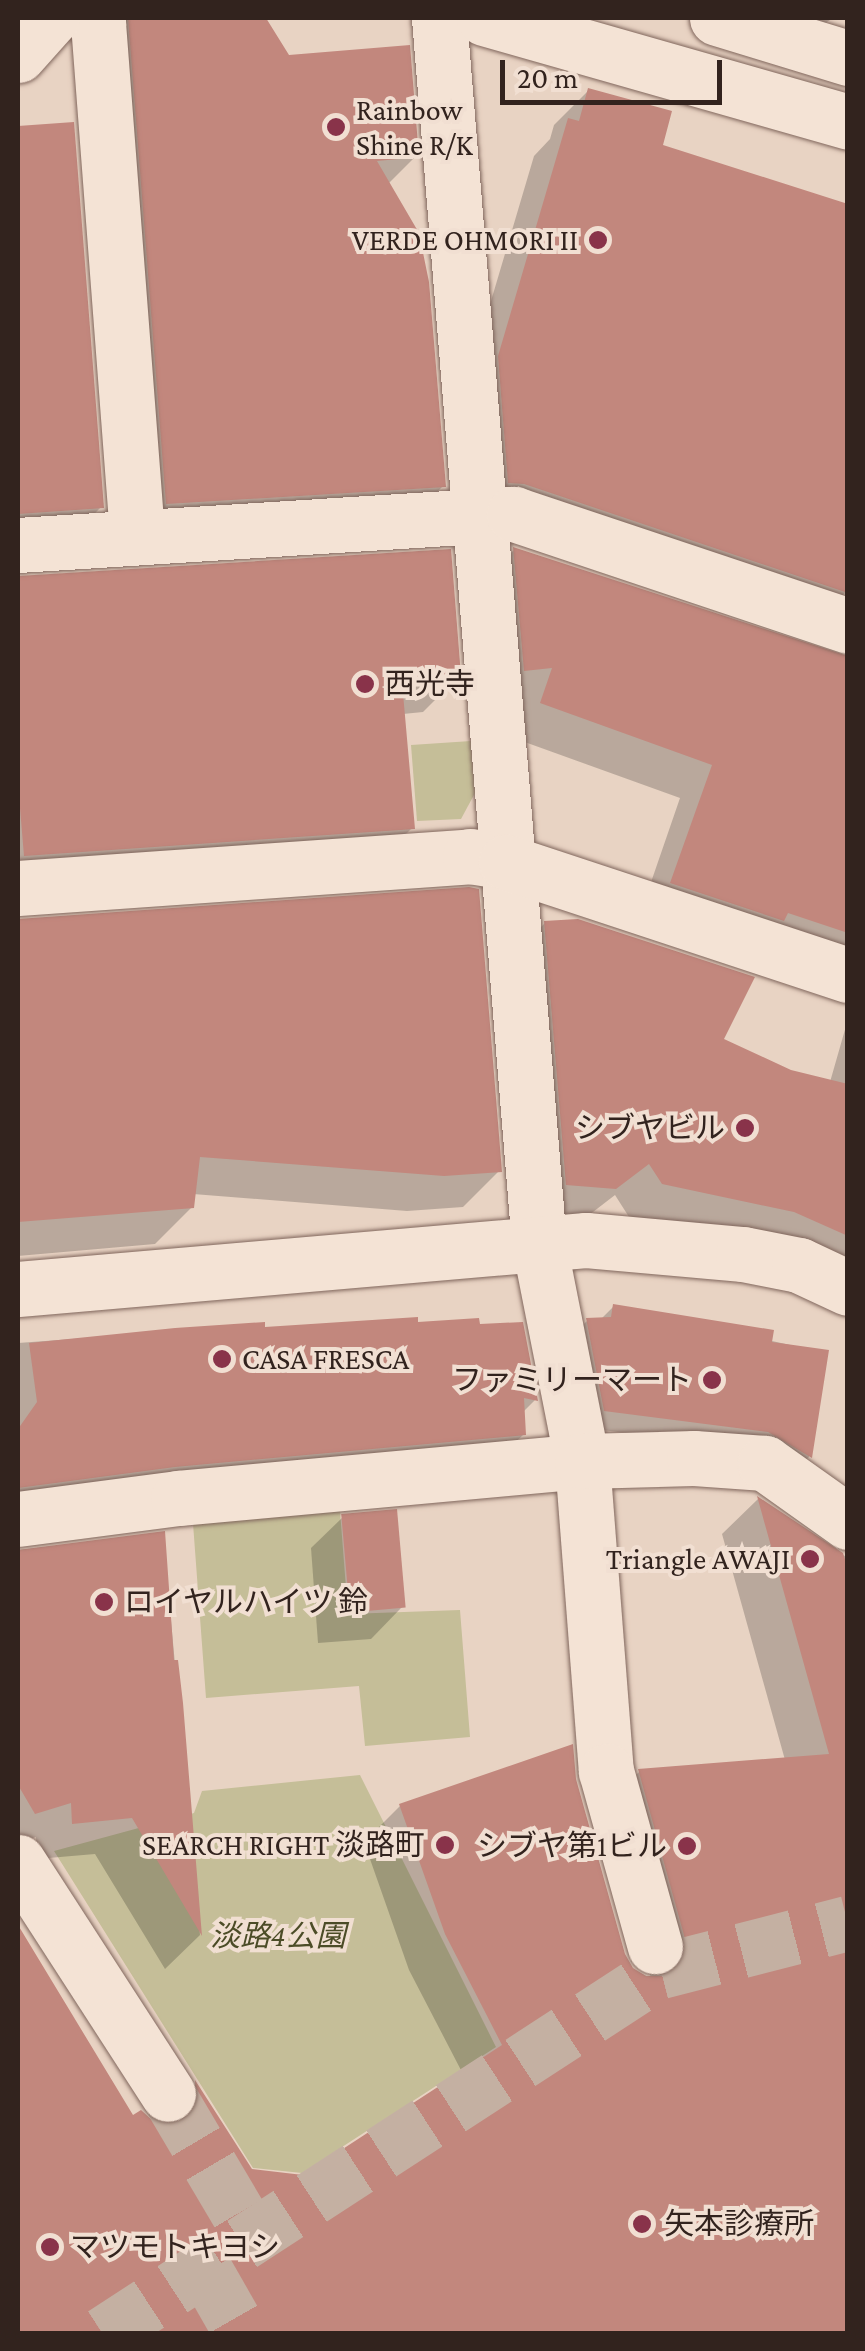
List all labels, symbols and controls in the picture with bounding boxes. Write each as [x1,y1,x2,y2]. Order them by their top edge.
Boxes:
scale bar [505,40,728,102]
text: 20 m [517,61,578,94]
place label: Rainbow Shine R/K [356,92,473,162]
marker: Rainbow Shine R/K [325,116,347,138]
place label: VERDE OHMORI II [352,222,578,258]
marker: VERDE OHMORI II [587,229,609,251]
place label: 西光寺 [385,666,475,702]
marker: 西光寺 [354,673,376,695]
place label: シブヤビル [575,1110,725,1146]
marker: シブヤビル [734,1117,756,1139]
place label: CASA FRESCA [242,1341,409,1377]
marker: CASA FRESCA [211,1348,233,1370]
place label: ファミリーマート [452,1362,692,1398]
marker: ファミリーマート [701,1369,723,1391]
place label: Triangle AWAJI [606,1541,790,1577]
marker: Triangle AWAJI [799,1548,821,1570]
place label: ロイヤルハイツ 鈴 [124,1584,370,1620]
marker: ロイヤルハイツ 鈴 [93,1591,115,1613]
place label: SEARCH RIGHT 淡路町 [142,1827,425,1863]
place label: シブヤ第1ビル [477,1828,667,1864]
marker: SEARCH RIGHT 淡路町 [434,1834,456,1856]
marker: シブヤ第1ビル [676,1835,698,1857]
park label: 淡路4公園 [210,1918,346,1954]
place label: 矢本診療所 [664,2206,814,2242]
marker: 矢本診療所 [629,2211,655,2237]
place label: マツモトキヨシ [70,2229,280,2265]
marker: マツモトキヨシ [39,2236,61,2258]

